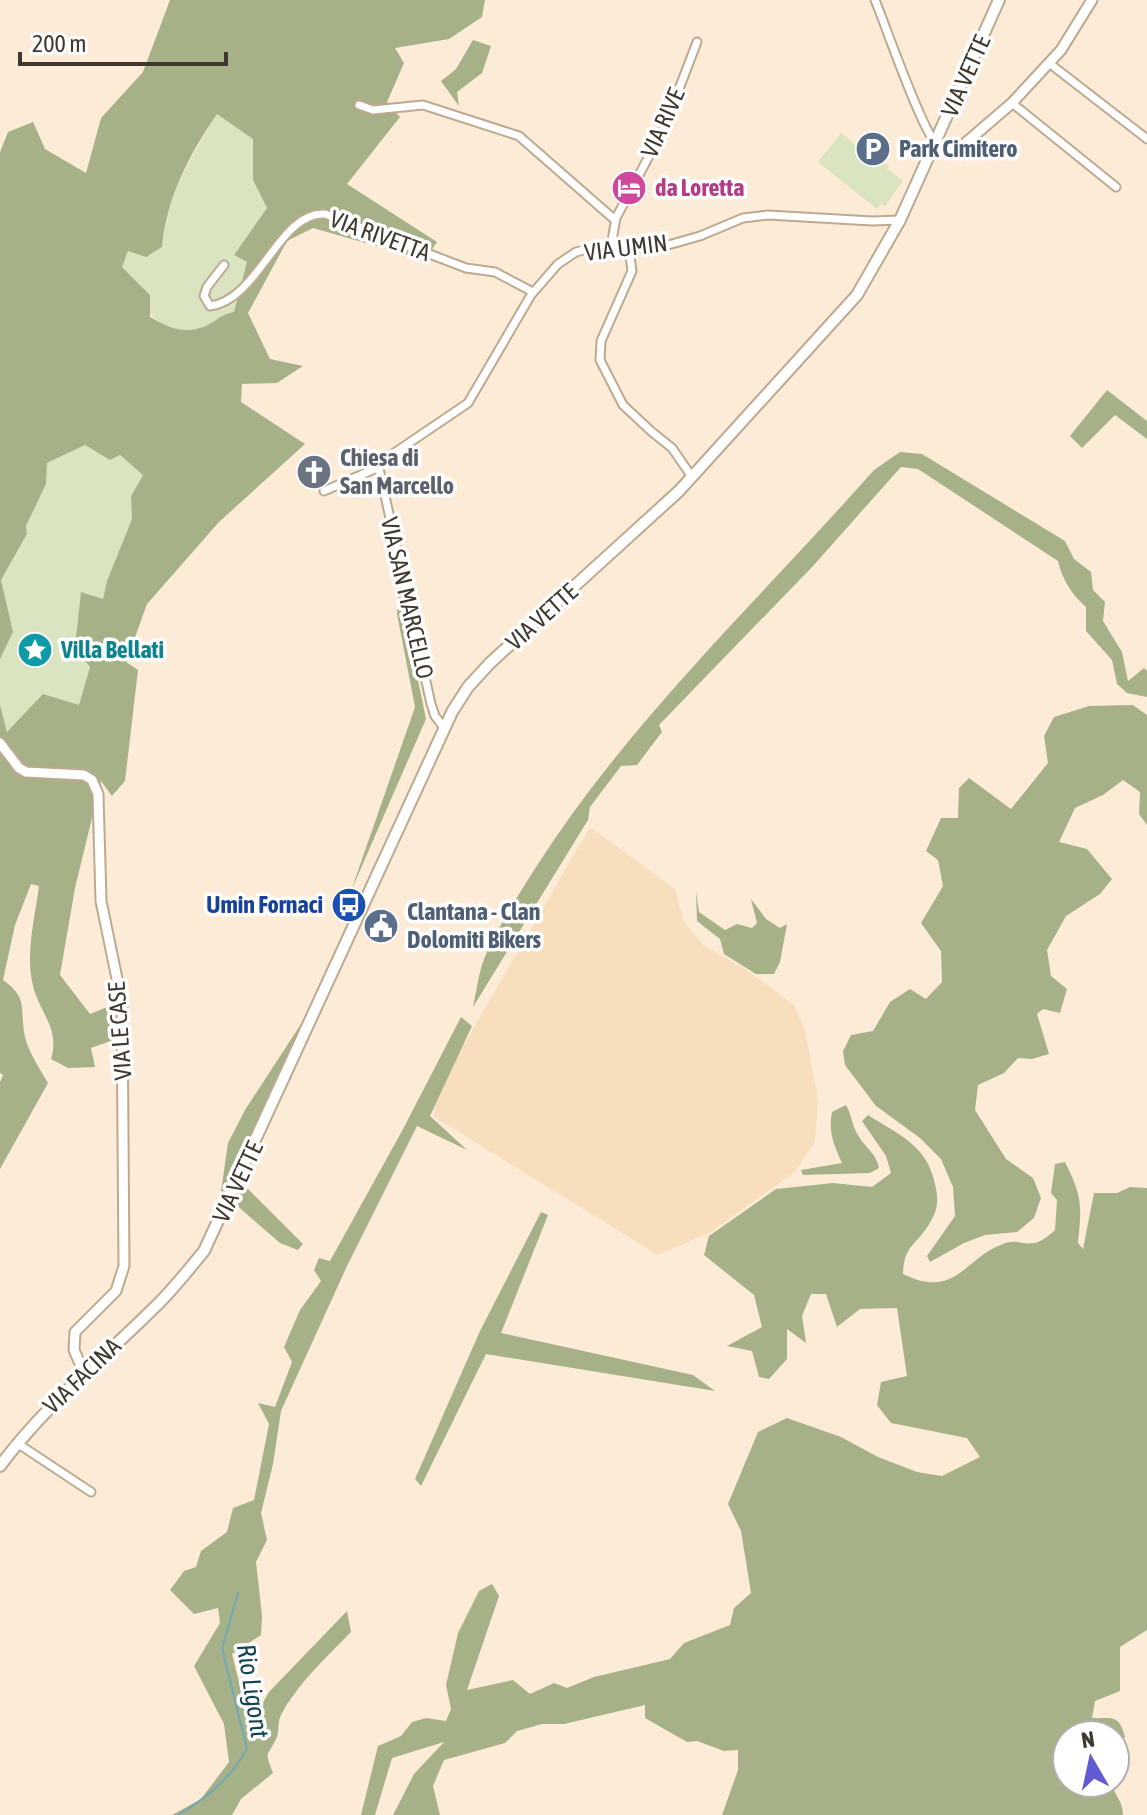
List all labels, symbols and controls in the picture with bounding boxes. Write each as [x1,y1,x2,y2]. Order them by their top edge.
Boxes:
scale bar [20,16,226,66]
text: 200 m [32,30,86,57]
street label: VIA VETTE [936,31,995,121]
street label: VIA RIVE [635,84,690,162]
parking icon: Park Cimitero [854,130,892,168]
place label: Park Cimitero [899,135,1017,162]
hotel icon: da Loretta [610,169,648,207]
place label: da Loretta [655,174,744,201]
street label: VIA RIVETTA [326,205,434,266]
street label: VIA UMIN [583,229,669,266]
place label: Chiesa di San Marcello [340,444,454,499]
church icon: Chiesa di San Marcello [295,453,333,491]
street label: VIA SAN MARCELLO [376,514,439,681]
street label: VIA VETTE [501,578,583,656]
place icon: Villa Bellati [16,631,54,669]
place label: Villa Bellati [60,636,164,663]
bus stop icon: Umin Fornaci [330,886,368,924]
place label: Umin Fornaci [206,891,323,918]
place label: Clantana - Clan Dolomiti Bikers [407,898,542,953]
public building icon: Clantana - Clan Dolomiti Bikers [362,907,400,945]
street label: VIA LE CASE [103,981,136,1081]
street label: VIA VETTE [207,1137,268,1227]
street label: VIA FACINA [37,1332,126,1419]
water label: Rio Ligont [231,1642,275,1741]
north arrow [1051,1719,1131,1799]
text: N [1079,1725,1096,1753]

